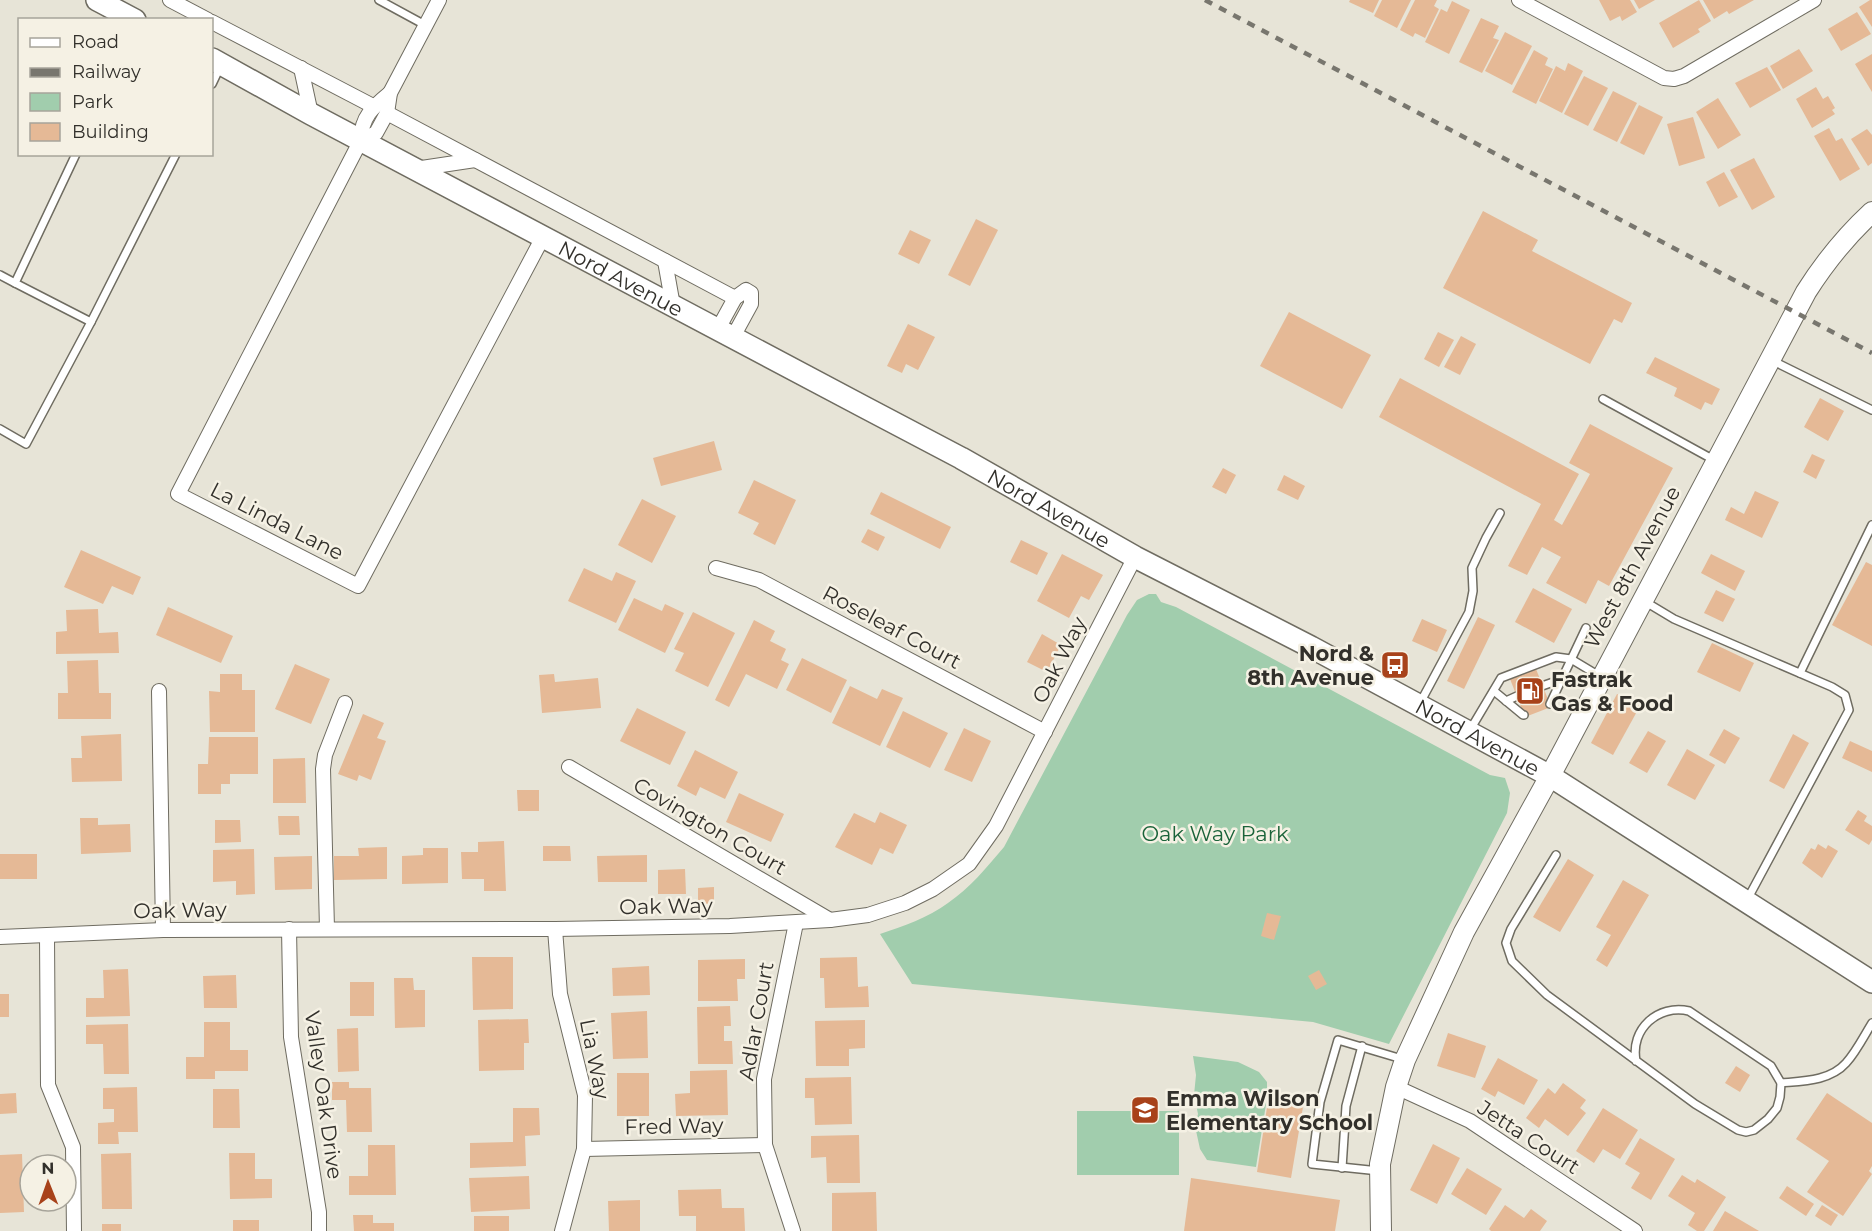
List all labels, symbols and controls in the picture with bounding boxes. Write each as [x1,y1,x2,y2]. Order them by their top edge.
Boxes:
legend [18,18,213,156]
text: Road [72,31,119,53]
text: Railway [72,61,141,83]
text: Park [72,91,113,113]
text: Building [72,121,149,143]
street label: Nord Avenue [554,235,688,321]
street label: Nord Avenue [983,463,1115,553]
street label: La Linda Lane [206,477,348,565]
street label: West 8th Avenue [1579,482,1685,652]
street label: Roseleaf Court [818,580,966,674]
street label: Oak Way [1027,612,1092,707]
place label: Nord & 8th Avenue [1247,641,1374,690]
bus stop icon: Nord & 8th Avenue [1379,649,1411,681]
place label: Fastrak Gas & Food [1551,667,1674,716]
fuel station icon: Fastrak Gas & Food [1514,675,1546,707]
street label: Nord Avenue [1411,693,1544,781]
street label: Covington Court [629,772,791,880]
park label: Oak Way Park [1141,821,1289,846]
street label: Oak Way [619,893,714,919]
street label: Oak Way [133,897,228,923]
street label: Adlar Court [733,960,779,1082]
street label: Valley Oak Drive [300,1009,348,1181]
street label: Lia Way [575,1017,615,1102]
place label: Emma Wilson Elementary School [1166,1086,1373,1135]
school or university icon: Emma Wilson Elementary School [1129,1094,1161,1126]
street label: Jetta Court [1473,1094,1585,1179]
street label: Fred Way [624,1113,724,1139]
north arrow [18,1153,78,1213]
text: N [41,1159,54,1178]

